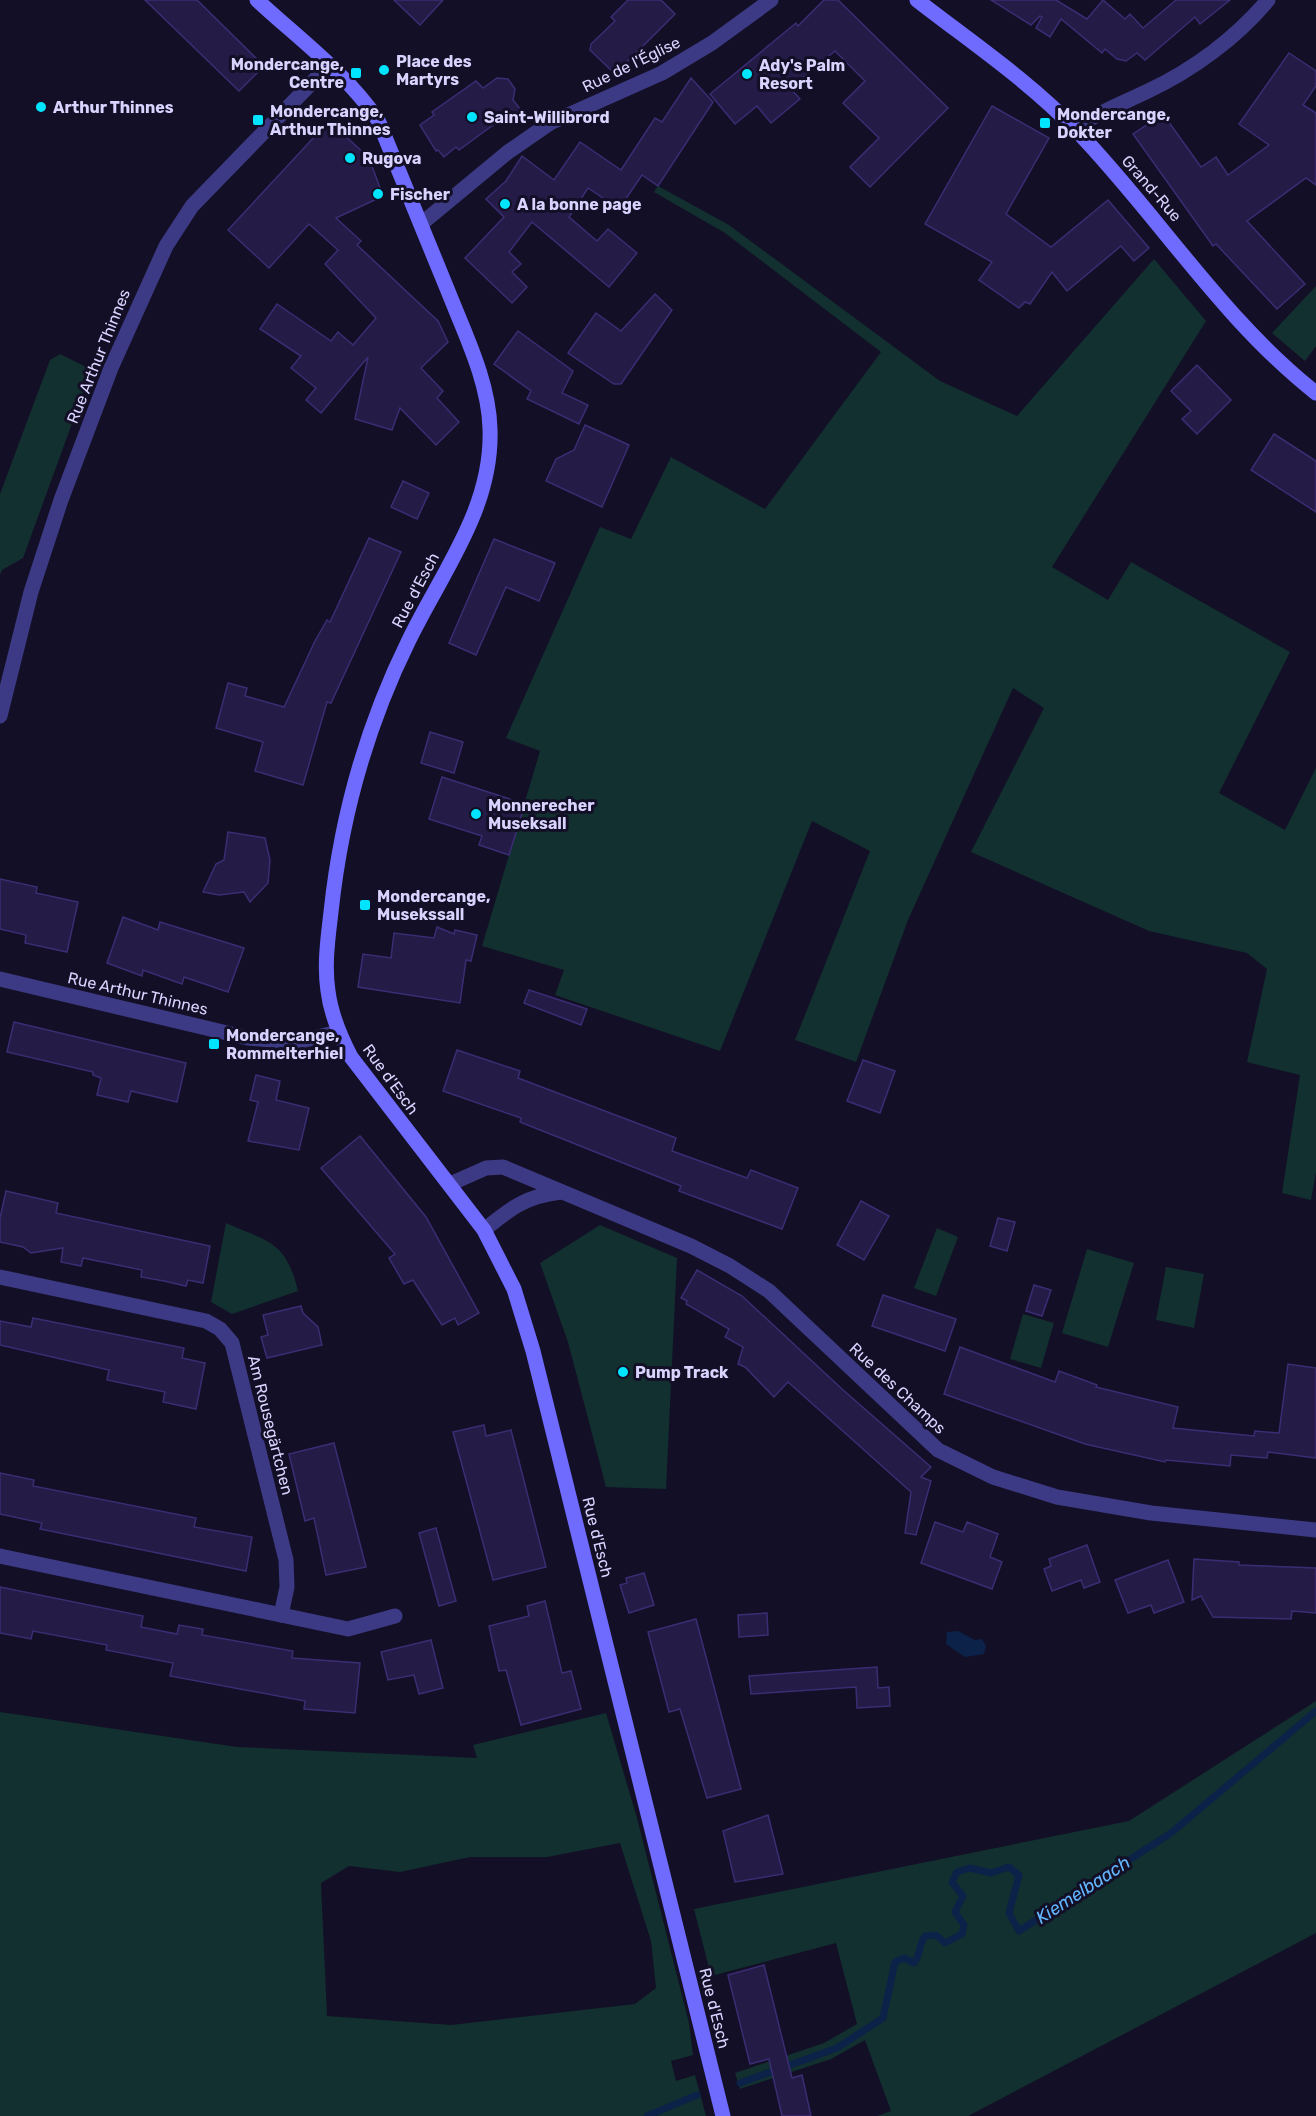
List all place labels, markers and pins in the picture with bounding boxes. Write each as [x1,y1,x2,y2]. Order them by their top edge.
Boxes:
place label: Place des Martyrs [396,52,472,89]
place label: Mondercange, Centre [231,55,344,92]
place label: Ady's Palm Resort [759,56,845,93]
marker: Place des Martyrs [377,63,391,77]
marker: Mondercange, Centre [349,66,363,80]
marker: Ady's Palm Resort [740,67,754,81]
place label: Arthur Thinnes [53,98,174,117]
marker: Arthur Thinnes [34,100,48,114]
place label: Mondercange, Arthur Thinnes [270,102,391,139]
place label: Mondercange, Dokter [1057,105,1170,142]
place label: Saint-Willibrord [484,108,610,127]
marker: Saint-Willibrord [465,110,479,124]
marker: Mondercange, Arthur Thinnes [251,113,265,127]
marker: Mondercange, Dokter [1038,116,1052,130]
place label: Rugova [362,149,422,168]
marker: Rugova [343,151,357,165]
place label: Fischer [390,185,451,204]
marker: Fischer [371,187,385,201]
place label: A la bonne page [517,195,641,214]
marker: A la bonne page [498,197,512,211]
place label: Monnerecher Museksall [488,796,595,833]
marker: Monnerecher Museksall [469,807,483,821]
place label: Mondercange, Musekssall [377,887,490,924]
marker: Mondercange, Musekssall [358,898,372,912]
place label: Mondercange, Rommelterhiel [226,1026,343,1063]
marker: Mondercange, Rommelterhiel [207,1037,221,1051]
place label: Pump Track [635,1363,729,1382]
marker: Pump Track [616,1365,630,1379]

